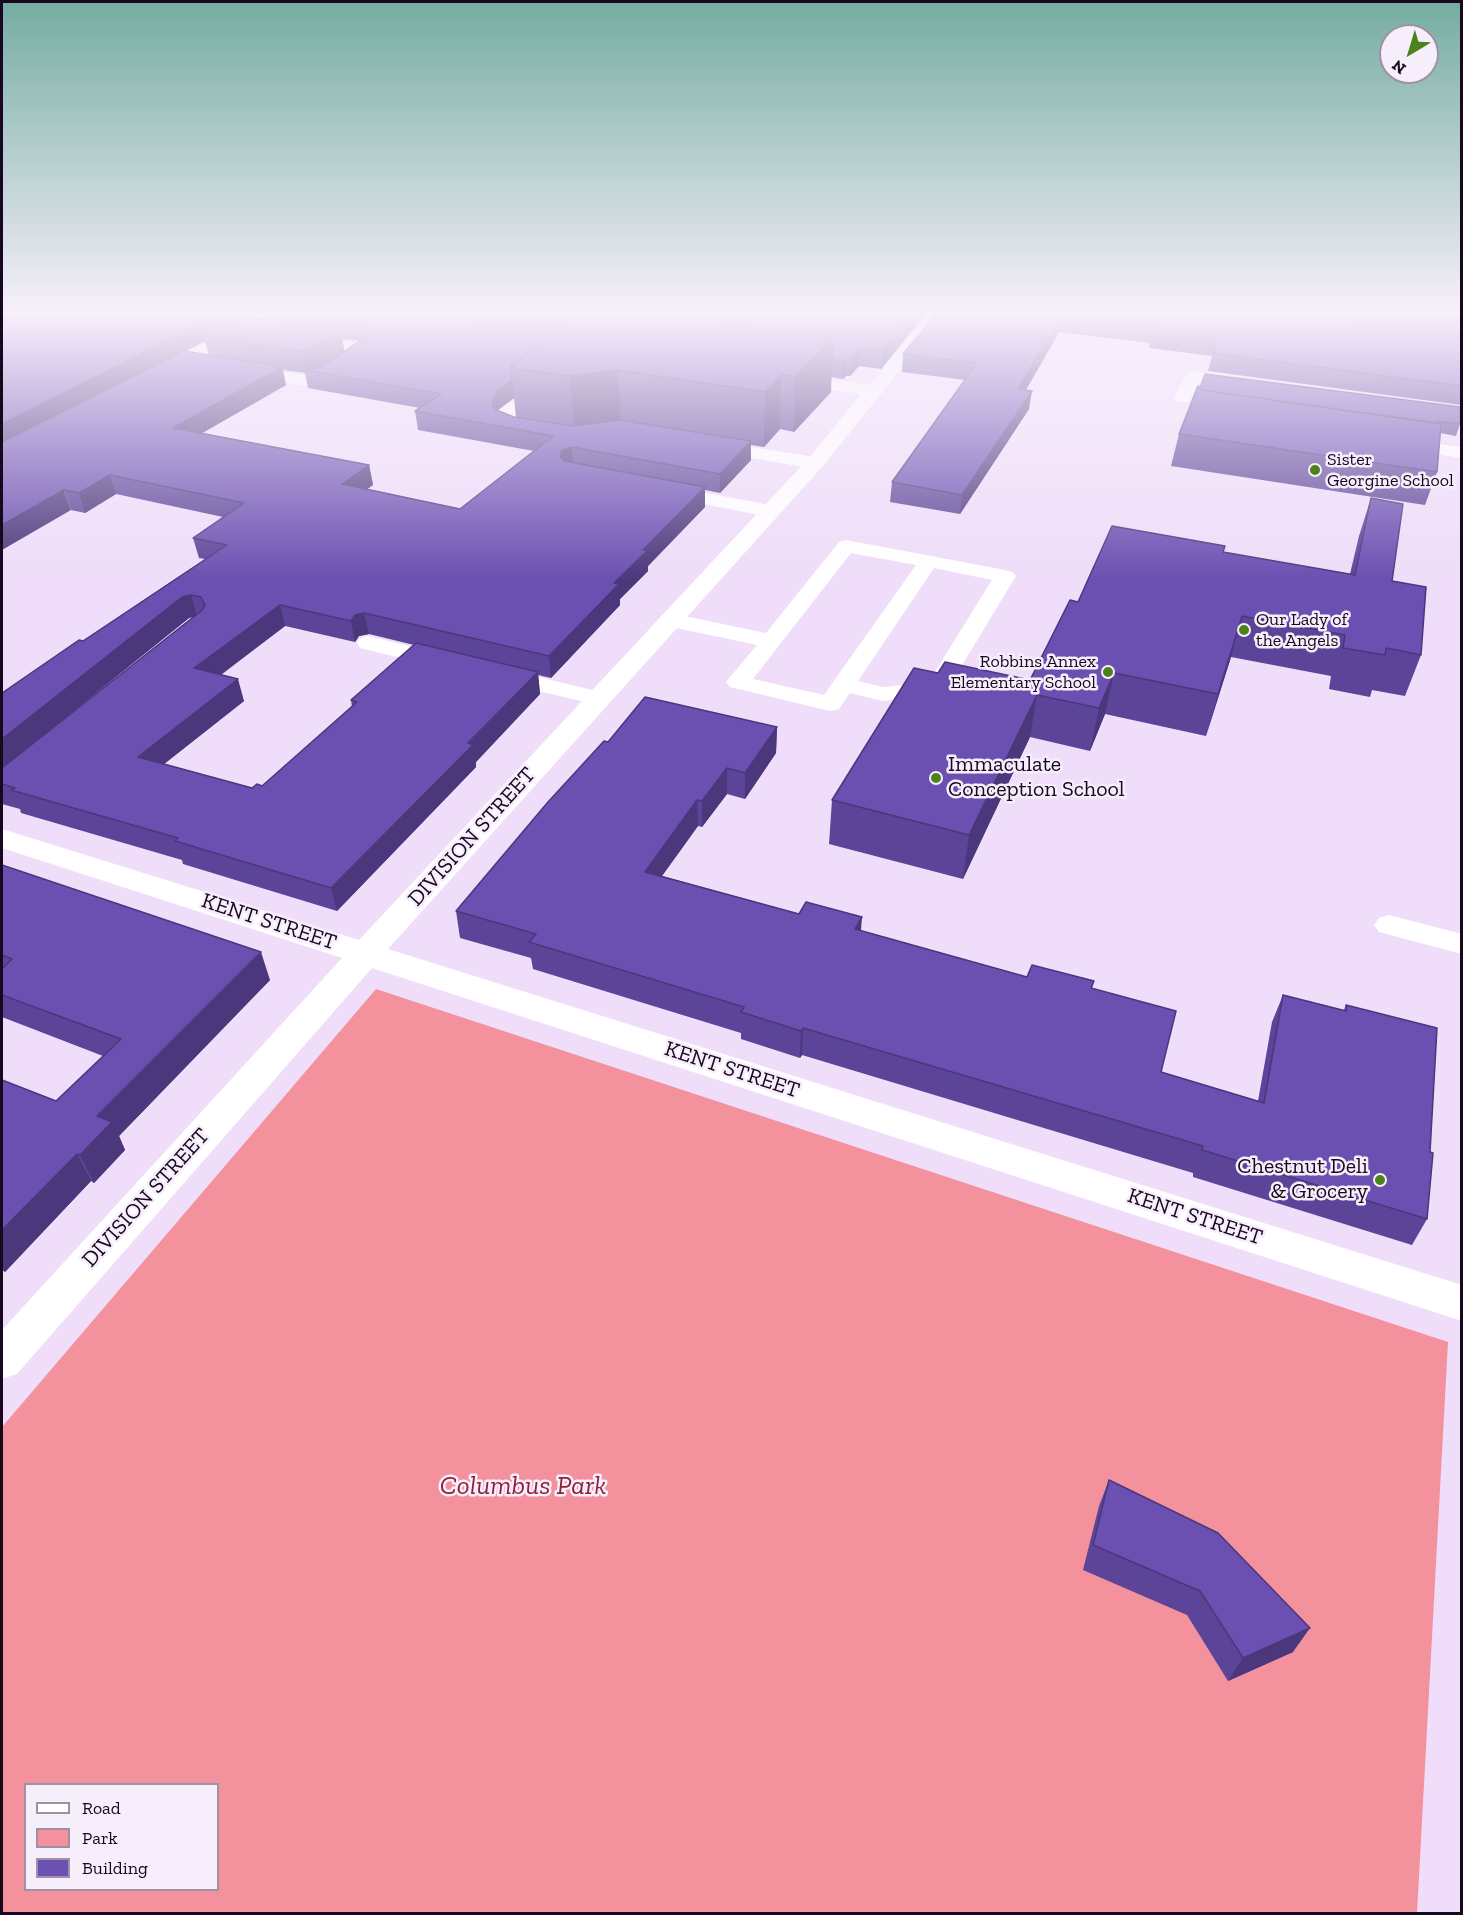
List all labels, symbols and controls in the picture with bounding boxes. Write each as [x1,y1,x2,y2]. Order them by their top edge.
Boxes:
north arrow [1379,24,1439,84]
text: N [1388,56,1409,78]
place label: Sister Georgine School [1327,449,1454,492]
marker: Sister Georgine School [1308,463,1322,477]
place label: Our Lady of the Angels [1256,609,1347,652]
marker: Our Lady of the Angels [1237,623,1251,637]
place label: Robbins Annex Elementary School [950,651,1096,694]
marker: Robbins Annex Elementary School [1101,665,1115,679]
place label: Immaculate Conception School [948,752,1125,804]
street label: DIVISION STREET [403,762,541,912]
marker: Immaculate Conception School [929,771,943,785]
street label: KENT STREET [198,888,340,956]
street label: KENT STREET [661,1036,803,1104]
street label: DIVISION STREET [77,1123,215,1273]
place label: Chestnut Deli & Grocery [1237,1154,1368,1206]
marker: Chestnut Deli & Grocery [1373,1173,1387,1187]
street label: KENT STREET [1124,1183,1266,1251]
park label: Columbus Park [440,1470,606,1502]
legend [24,1783,219,1891]
text: Road [82,1797,121,1819]
text: Park [82,1827,118,1849]
text: Building [82,1857,148,1879]

